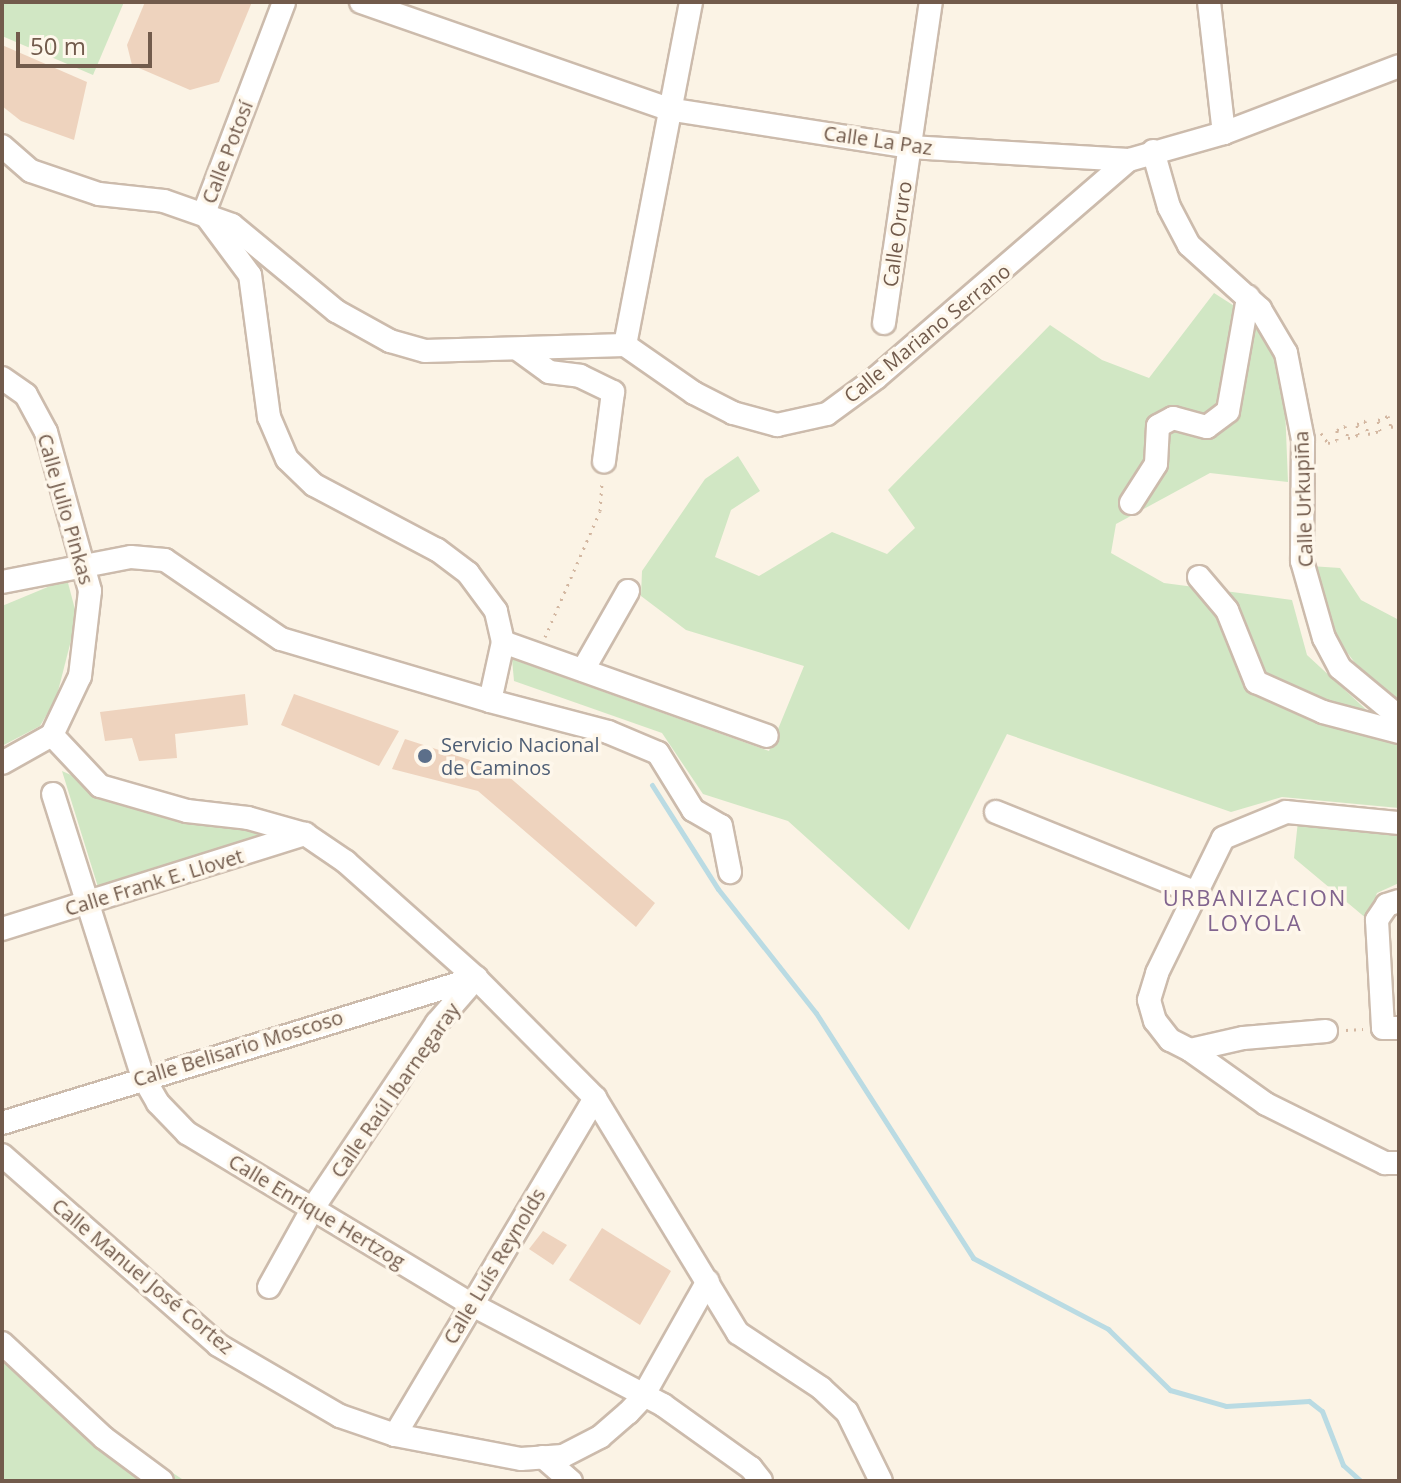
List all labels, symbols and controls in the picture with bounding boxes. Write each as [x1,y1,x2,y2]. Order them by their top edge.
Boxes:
scale bar [20,16,156,66]
text: 50 m [30,29,86,62]
street label: Calle Potosí [196,97,258,207]
street label: Calle La Paz [822,120,934,160]
street label: Calle Oruro [878,180,916,288]
street label: Calle Mariano Serrano [839,259,1015,407]
street label: Calle Urkupiña [1289,430,1317,568]
street label: Calle Julio Pinkas [33,431,99,587]
place label: Servicio Nacional de Caminos [441,732,600,779]
marker: Servicio Nacional de Caminos [416,747,434,765]
street label: Calle Frank E. Llovet [62,843,246,921]
district label: URBANIZACION LOYOLA [1163,884,1347,936]
street label: Calle Raúl Ibarnegaray [325,998,465,1182]
street label: Calle Belisario Moscoso [130,1005,346,1091]
street label: Calle Enrique Hertzog [225,1149,409,1273]
street label: Calle Luís Reynolds [438,1184,550,1348]
street label: Calle Manuel José Cortez [47,1193,239,1359]

